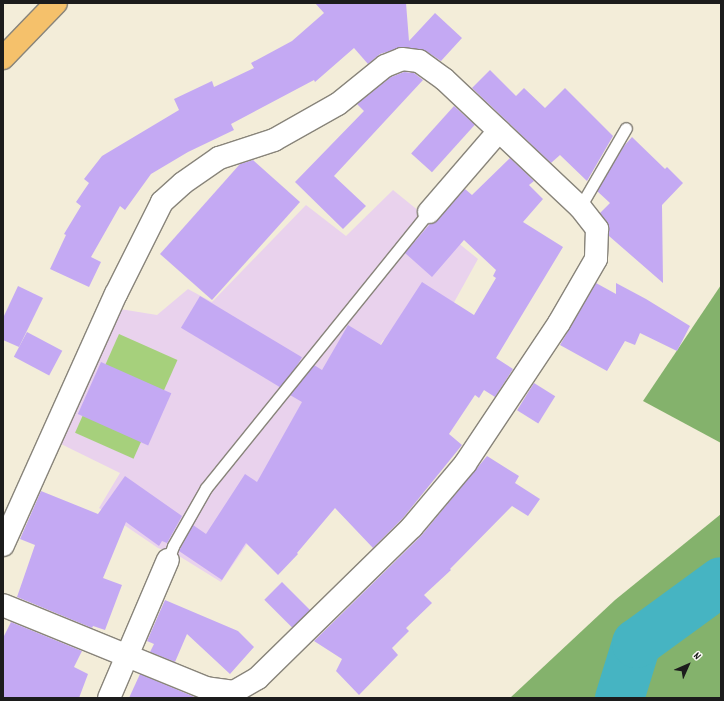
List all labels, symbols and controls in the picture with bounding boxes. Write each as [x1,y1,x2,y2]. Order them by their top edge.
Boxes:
north arrow [668,645,708,685]
text: N [689,649,704,664]

